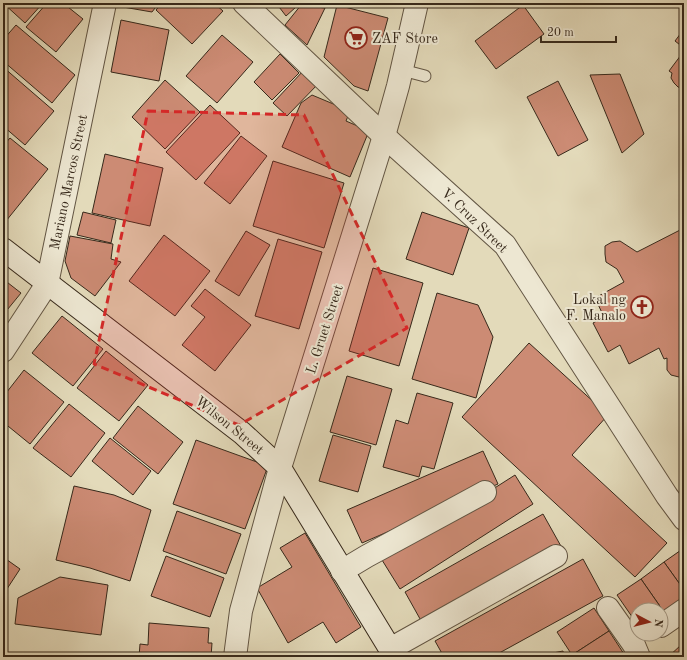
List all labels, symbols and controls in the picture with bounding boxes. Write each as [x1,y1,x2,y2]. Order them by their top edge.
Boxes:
scale bar [541,18,616,44]
supermarket icon: ZAF Store [343,25,369,51]
text: 20 m [547,27,574,39]
place label: ZAF Store [372,32,438,46]
street label: Mariano Marcos Street [48,113,90,251]
street label: V. Cruz Street [438,186,510,256]
street label: L. Gruet Street [304,283,346,376]
place label: Lokal ng F. Manalo [566,293,626,323]
church icon: Lokal ng F. Manalo [629,294,655,320]
street label: Wilson Street [193,394,266,458]
north arrow [629,602,669,642]
text: N [651,618,663,628]

